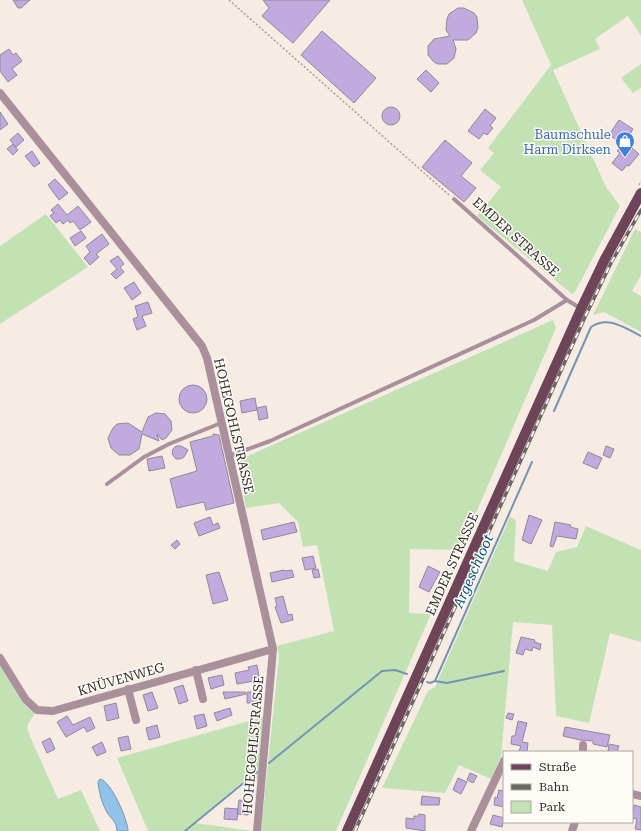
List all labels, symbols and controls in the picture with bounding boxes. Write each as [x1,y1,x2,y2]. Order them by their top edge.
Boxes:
place label: Baumschule Harm Dirksen [523,127,612,157]
shop icon: Baumschule Harm Dirksen [614,130,636,158]
street label: EMDER STRASSE [470,194,562,280]
street label: HOHEGOHLSTRASSE [211,357,257,495]
street label: EMDER STRASSE [423,510,481,618]
water label: Argeschloot [449,531,497,611]
street label: KNÜVENWEG [76,658,166,699]
street label: HOHEGOHLSTRASSE [239,675,267,815]
legend [503,751,633,823]
text: Straße [539,760,577,774]
text: Bahn [539,780,569,794]
text: Park [539,800,566,814]

